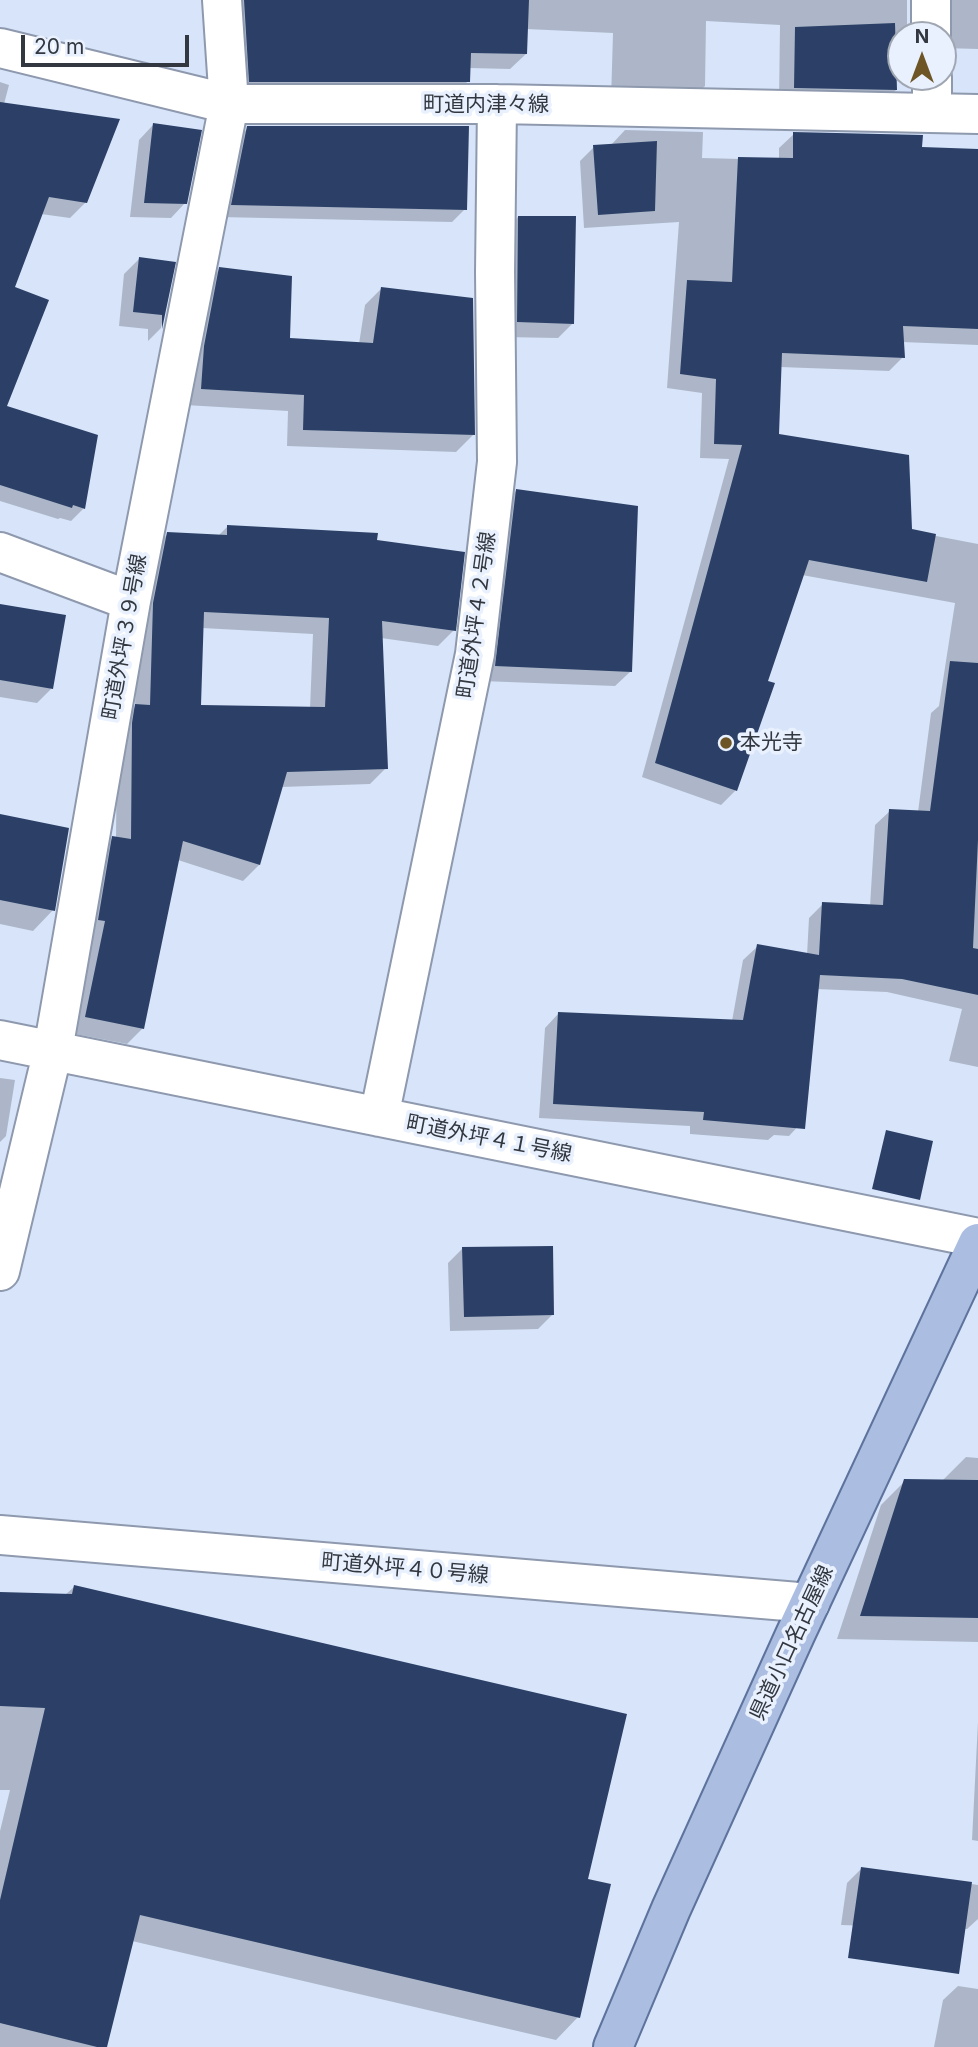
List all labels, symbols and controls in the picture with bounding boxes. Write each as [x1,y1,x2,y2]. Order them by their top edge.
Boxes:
scale bar [24,21,192,65]
north arrow [887,21,957,91]
text: N [915,25,929,48]
text: 20 m [34,34,84,59]
street label: 町道内津々線 [423,92,549,118]
street label: 町道外坪４２号線 [453,530,501,700]
street label: 町道外坪３９号線 [98,552,152,722]
place label: 本光寺 [740,730,803,756]
marker: 本光寺 [718,735,734,751]
street label: 町道外坪４１号線 [404,1111,574,1167]
street label: 町道外坪４０号線 [320,1549,490,1589]
street label: 県道小口名古屋線 [745,1562,839,1724]

